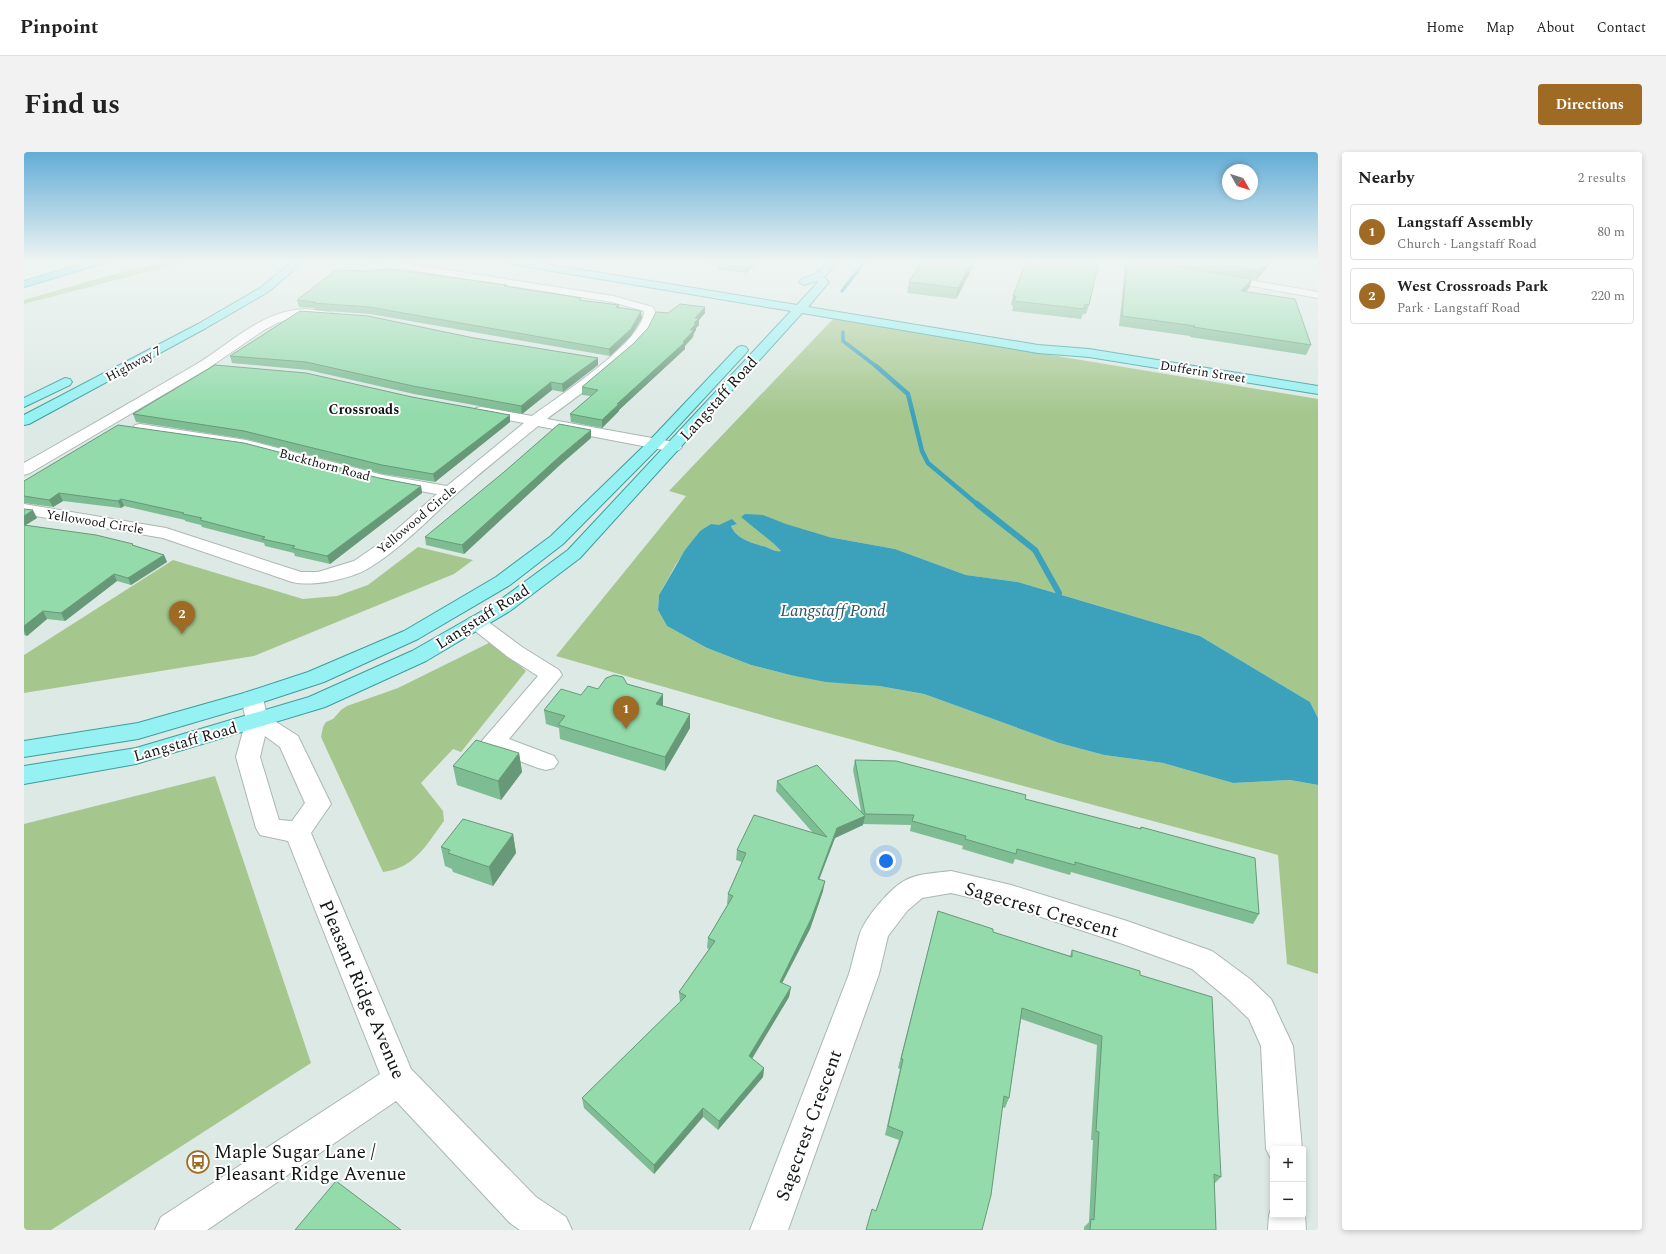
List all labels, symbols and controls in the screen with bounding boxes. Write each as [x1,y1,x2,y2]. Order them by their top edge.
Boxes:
text: Pinpoint [20,13,98,42]
text: Home [1426,17,1464,38]
text: Map [1486,17,1514,38]
text: About [1536,17,1575,38]
text: Contact [1597,17,1646,38]
text: Find us [24,83,120,126]
button: Directions [1538,84,1642,125]
north arrow [1222,164,1258,200]
text: Nearby [1358,165,1414,191]
text: 2 results [1578,168,1626,188]
text: Langstaff Assembly [1397,211,1533,234]
text: 1 [1368,222,1376,242]
text: 80 m [1598,222,1625,242]
text: Church · Langstaff Road [1397,234,1537,254]
text: West Crossroads Park [1397,275,1548,298]
text: 2 [1368,286,1376,306]
text: 220 m [1591,286,1625,306]
text: Park · Langstaff Road [1397,298,1520,318]
street label: Highway 7 [102,341,165,387]
street label: Langstaff Road [674,351,763,446]
street label: Dufferin Street [1158,355,1248,389]
district label: Crossroads [329,399,399,420]
street label: Buckthorn Road [277,443,373,487]
street label: Yellowood Circle [372,480,461,559]
street label: Yellowood Circle [44,504,145,540]
street label: Langstaff Road [431,578,534,655]
water label: Langstaff Pond [780,598,886,624]
pin: 2 [169,601,195,634]
pin: 1 [613,696,639,729]
street label: Langstaff Road [131,716,240,768]
your location [876,851,896,871]
street label: Sagecrest Crescent [961,875,1122,946]
street label: Pleasant Ridge Avenue [311,895,413,1084]
street label: Sagecrest Crescent [769,1045,850,1205]
place label: Maple Sugar Lane / Pleasant Ridge Avenue [214,1138,406,1189]
map controls [1270,1146,1306,1218]
button: + [1270,1146,1306,1182]
bus stop icon: Maple Sugar Lane / Pleasant Ridge Avenue [185,1149,211,1175]
button: − [1270,1182,1306,1218]

